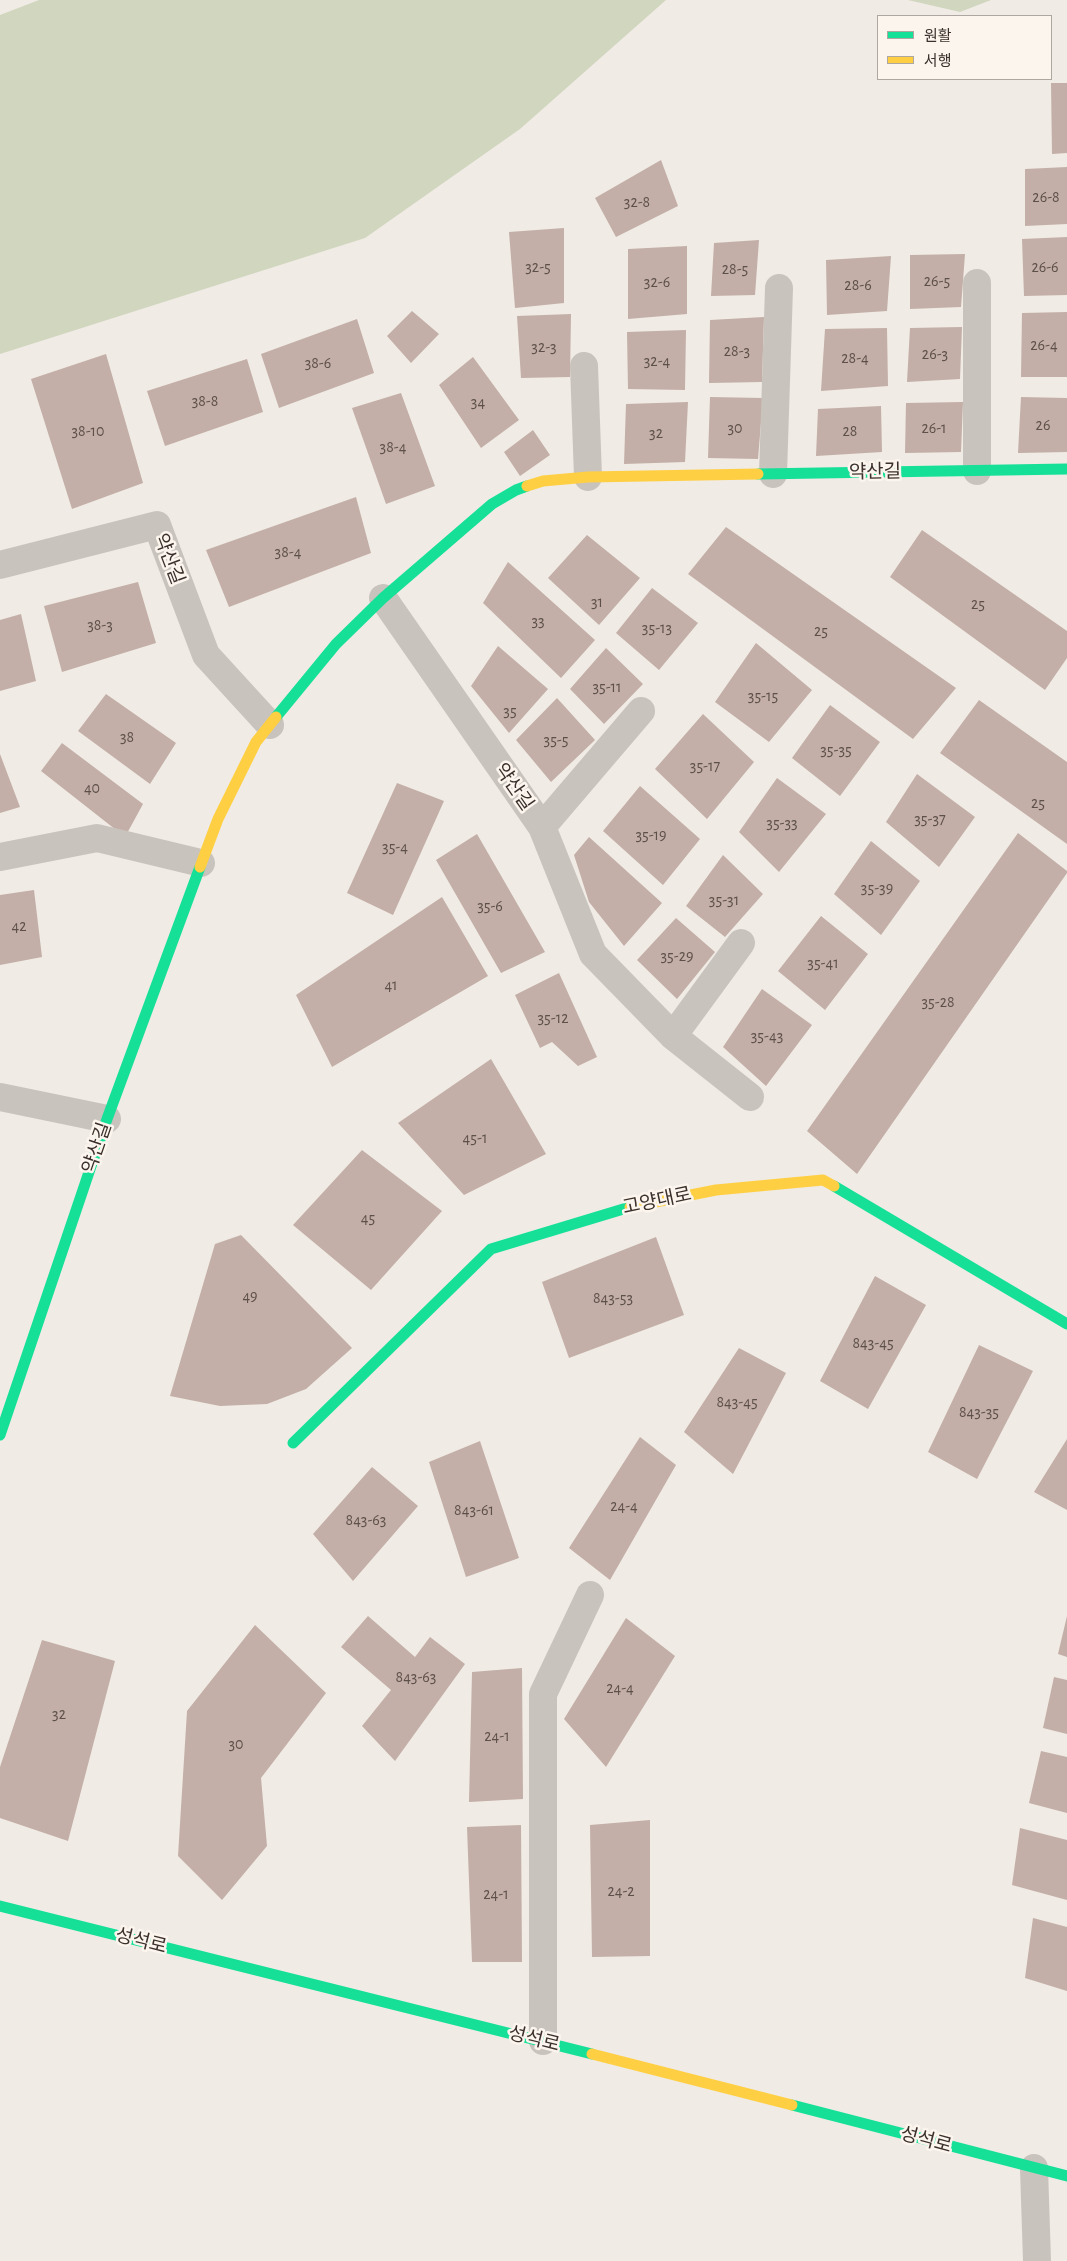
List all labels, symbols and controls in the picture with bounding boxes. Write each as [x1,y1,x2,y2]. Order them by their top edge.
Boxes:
legend [877,15,1052,80]
text: 원활 [924,29,952,44]
text: 서행 [924,54,952,69]
house number: 26-8 [1032,187,1060,207]
house number: 32-8 [624,192,650,212]
house number: 32-5 [525,257,551,277]
house number: 26-6 [1031,257,1059,277]
house number: 28-5 [722,259,748,279]
house number: 26-5 [924,271,950,291]
house number: 32-6 [644,272,670,292]
house number: 28-6 [844,275,872,295]
house number: 26-4 [1030,335,1058,355]
house number: 32-3 [531,337,557,357]
house number: 28-3 [724,341,750,361]
house number: 26-3 [922,344,948,364]
house number: 28-4 [841,348,869,368]
house number: 32-4 [644,351,670,371]
house number: 38-6 [305,353,331,373]
house number: 38-8 [192,391,218,411]
house number: 34 [471,392,485,412]
house number: 26 [1036,415,1050,435]
house number: 30 [727,418,743,438]
house number: 26-1 [921,418,947,438]
house number: 38-10 [71,421,105,441]
house number: 28 [843,421,857,441]
house number: 32 [649,423,663,443]
house number: 38-4 [380,437,406,457]
street label: 약산길 [849,460,901,484]
street label: 약산길 [149,530,189,588]
house number: 38-4 [275,542,301,562]
house number: 31 [591,592,603,612]
house number: 25 [971,594,985,614]
house number: 33 [531,611,545,631]
house number: 38-3 [87,615,113,635]
house number: 35-13 [642,618,672,638]
house number: 25 [814,621,828,641]
house number: 35-11 [592,677,622,697]
house number: 35-15 [748,686,778,706]
house number: 35 [503,701,517,721]
house number: 38 [120,727,134,747]
house number: 35-5 [544,730,568,750]
house number: 35-35 [820,740,852,760]
house number: 35-17 [690,756,720,776]
street label: 약산길 [490,759,538,815]
house number: 40 [84,778,100,798]
house number: 25 [1031,793,1045,813]
house number: 35-37 [914,809,946,829]
house number: 35-33 [766,813,798,833]
house number: 35-19 [635,825,667,845]
house number: 35-4 [382,837,408,857]
house number: 35-39 [861,878,893,898]
house number: 35-31 [709,890,739,910]
house number: 35-6 [477,896,503,916]
house number: 42 [12,916,26,936]
house number: 35-29 [661,946,693,966]
house number: 35-41 [807,953,839,973]
house number: 41 [384,975,398,995]
house number: 35-28 [921,992,955,1012]
house number: 35-12 [538,1008,568,1028]
house number: 35-43 [751,1026,783,1046]
street label: 약산길 [78,1119,116,1177]
house number: 45-1 [463,1128,487,1148]
street label: 고양대로 [620,1183,694,1219]
house number: 45 [361,1208,375,1228]
house number: 49 [242,1286,258,1306]
house number: 843-53 [593,1288,633,1308]
house number: 843-45 [852,1333,894,1353]
house number: 843-45 [716,1392,758,1412]
house number: 843-35 [959,1402,999,1422]
house number: 24-4 [610,1496,638,1516]
house number: 843-61 [454,1500,494,1520]
house number: 843-63 [346,1510,386,1530]
house number: 843-63 [396,1667,436,1687]
house number: 24-4 [606,1678,634,1698]
house number: 32 [52,1704,66,1724]
house number: 24-1 [484,1726,510,1746]
house number: 30 [228,1734,244,1754]
house number: 24-2 [607,1881,635,1901]
house number: 24-1 [483,1884,509,1904]
street label: 성석로 [113,1924,169,1958]
street label: 성석로 [506,2022,562,2056]
street label: 성석로 [898,2122,954,2158]

